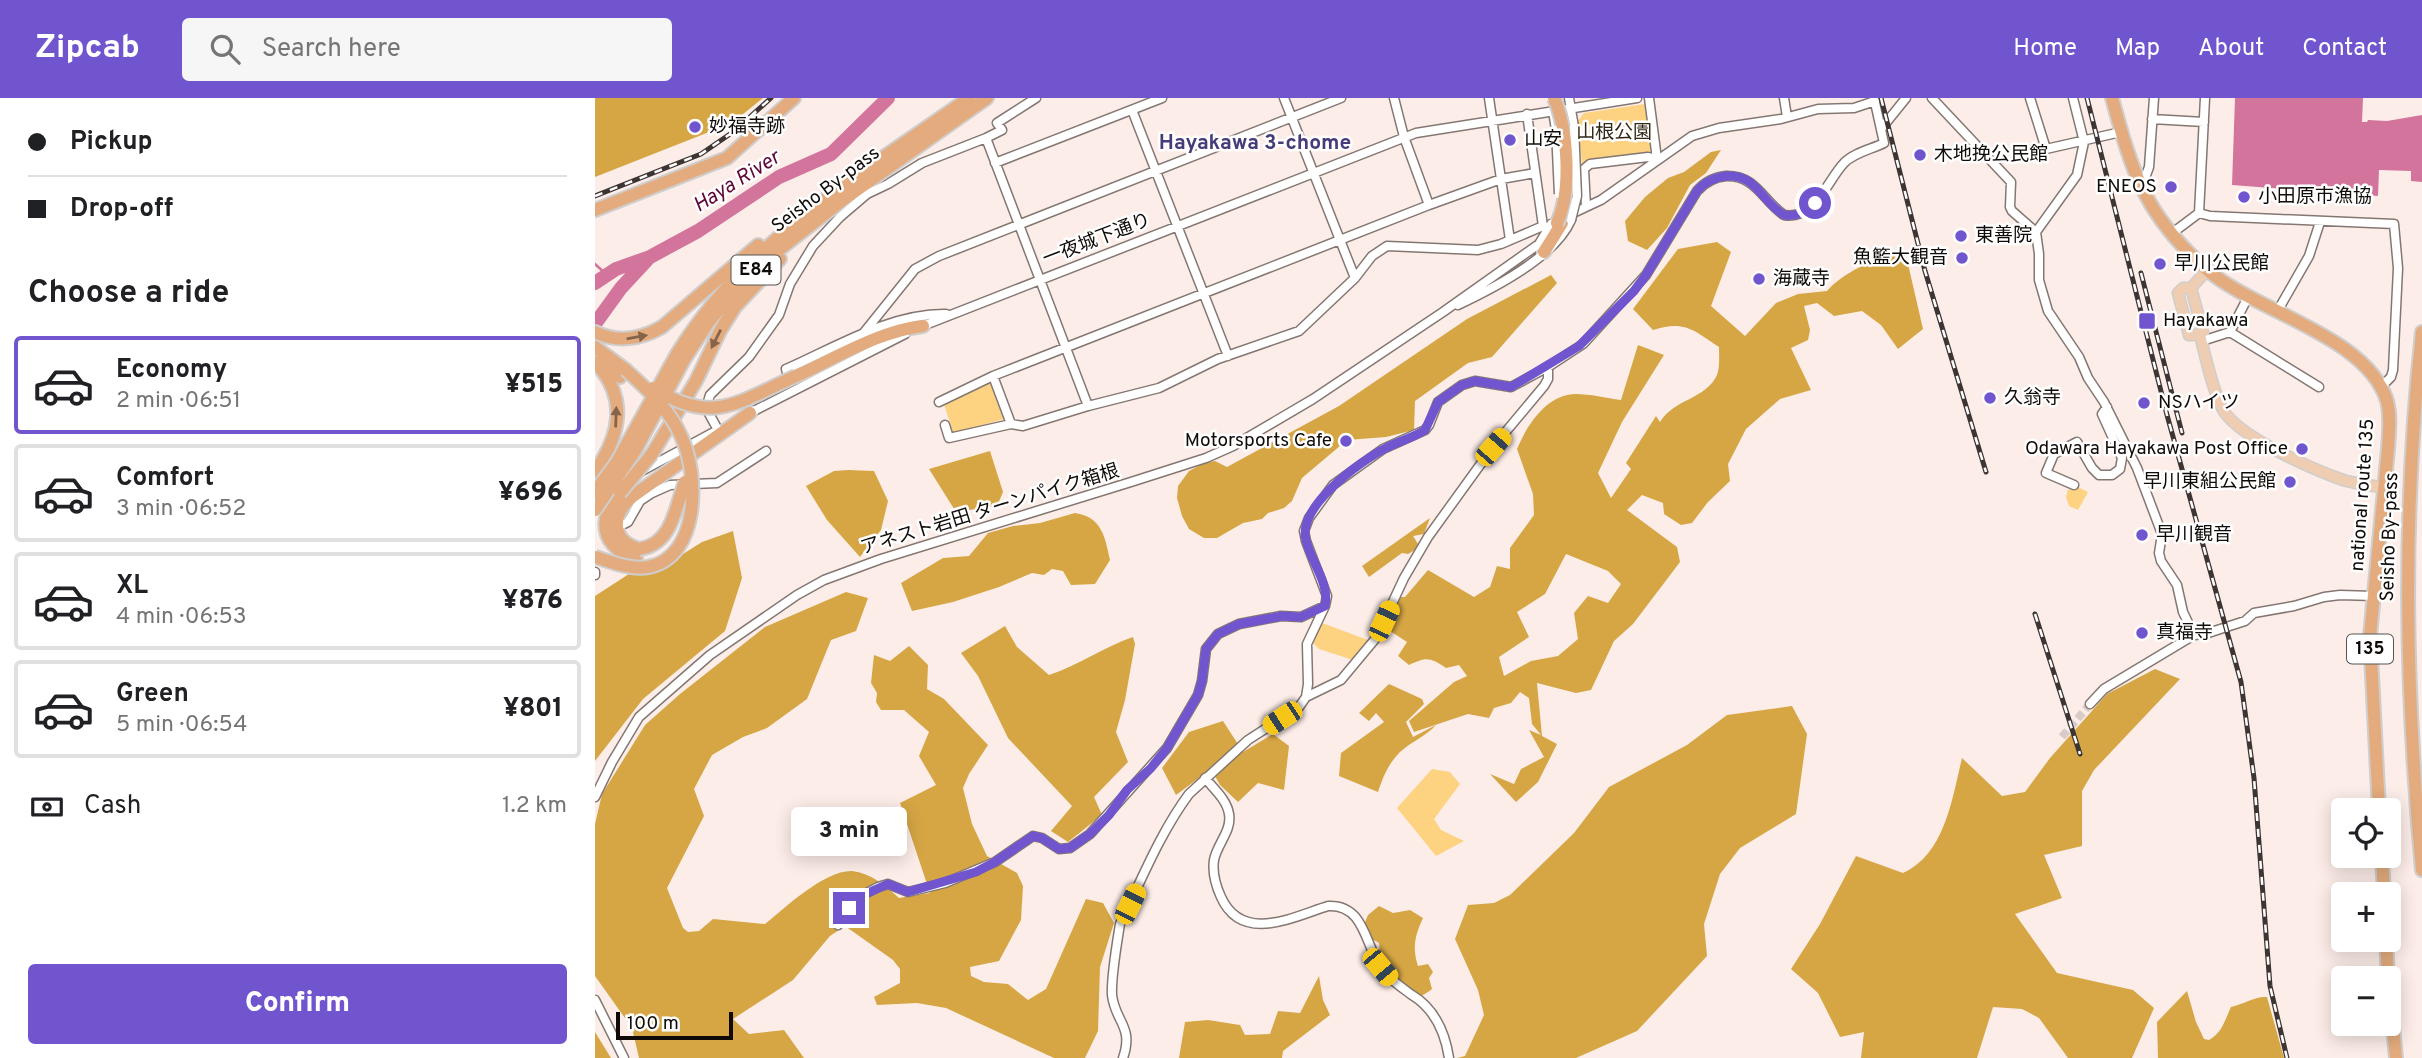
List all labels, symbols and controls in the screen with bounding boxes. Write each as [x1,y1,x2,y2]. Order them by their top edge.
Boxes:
search box [182,18,672,81]
text: Zipcab [35,28,140,70]
icon: search [206,30,244,68]
text: Search here [262,33,401,66]
text: Home [2013,34,2077,64]
text: Map [2115,34,2160,64]
text: About [2198,34,2264,64]
text: Contact [2302,34,2387,64]
place label: 妙福寺跡 [709,115,785,139]
marker: 妙福寺跡 [687,119,703,135]
park label: 山根公園 [1576,121,1652,145]
text: Pickup [70,126,153,159]
place label: 山安 [1524,128,1562,152]
district label: Hayakawa 3-chome [1159,130,1351,157]
marker: 山安 [1502,132,1518,148]
street label: Seisho By-pass [767,141,885,239]
place label: 木地挽公民館 [1934,143,2048,167]
water label: Haya River [688,144,787,219]
marker: 木地挽公民館 [1912,147,1928,163]
place label: ENEOS [2096,175,2157,199]
marker: ENEOS [2163,179,2179,195]
place label: 小田原市漁協 [2258,185,2372,209]
route start [1799,187,1831,219]
marker: 小田原市漁協 [2236,189,2252,205]
text: Drop-off [70,193,173,226]
street label: 一夜城下通り [1039,208,1155,272]
place label: 東善院 [1975,224,2032,248]
marker: 東善院 [1953,228,1969,244]
place label: 魚籃大観音 [1853,246,1948,270]
marker: 魚籃大観音 [1954,250,1970,266]
place label: 早川公民館 [2174,252,2269,276]
road number: E84 [731,256,781,285]
marker: 早川公民館 [2152,256,2168,272]
place label: 海蔵寺 [1773,267,1830,291]
marker: 海蔵寺 [1751,271,1767,287]
text: Choose a ride [28,274,229,314]
place label: Hayakawa [2163,309,2248,333]
marker: Hayakawa [2137,311,2157,331]
one-way arrow [711,329,722,349]
one-way arrow [626,331,648,342]
icon: car [32,354,95,417]
text: Economy [116,354,227,387]
text: ¥515 [505,369,563,402]
place label: 久翁寺 [2004,386,2061,410]
text: 2 min · 06:51 [116,387,241,416]
marker: 久翁寺 [1982,390,1998,406]
place label: NSハイツ [2158,391,2239,415]
marker: NSハイツ [2136,395,2152,411]
one-way arrow [611,406,622,428]
street label: national route 135 [2346,418,2380,572]
car [1472,424,1515,470]
place label: Motorsports Cafe [1185,429,1332,453]
marker: Motorsports Cafe [1338,433,1354,449]
place label: Odawara Hayakawa Post Office [2025,437,2288,461]
marker: Odawara Hayakawa Post Office [2294,441,2310,457]
street label: アネスト岩田 ターンパイク箱根 [858,459,1122,561]
icon: car [32,462,95,525]
text: Comfort [116,462,214,495]
place label: 早川東組公民館 [2143,470,2276,494]
street label: Seisho By-pass [2376,472,2404,602]
marker: 早川東組公民館 [2282,474,2298,490]
text: ¥696 [498,477,563,510]
text: 3 min · 06:52 [116,495,246,524]
place label: 早川観音 [2156,523,2232,547]
marker: 早川観音 [2134,527,2150,543]
icon: car [32,570,95,633]
text: XL [116,570,148,603]
text: ¥876 [502,585,563,618]
car [1366,598,1403,644]
text: 4 min · 06:53 [116,603,247,632]
place label: 真福寺 [2156,621,2213,645]
marker: 真福寺 [2134,625,2150,641]
road number: 135 [2347,634,2393,664]
icon: car [32,678,95,741]
text: Green [116,678,189,711]
text: ¥801 [503,693,563,726]
car [1259,698,1306,738]
text: 5 min · 06:54 [116,711,247,740]
icon: cash [28,788,66,826]
text: Cash [84,790,141,823]
text: 1.2 km [502,792,567,821]
map controls [2331,798,2401,1036]
button: locate [2331,798,2401,868]
callout: 3 min [791,806,907,856]
text: 3 min [819,817,879,846]
car [1112,881,1149,927]
button: + [2331,882,2401,952]
route end [833,892,865,924]
car [1359,944,1402,990]
button: Confirm [28,964,567,1044]
button: − [2331,966,2401,1036]
scale bar [616,1009,733,1041]
text: 100 m [627,1012,679,1036]

